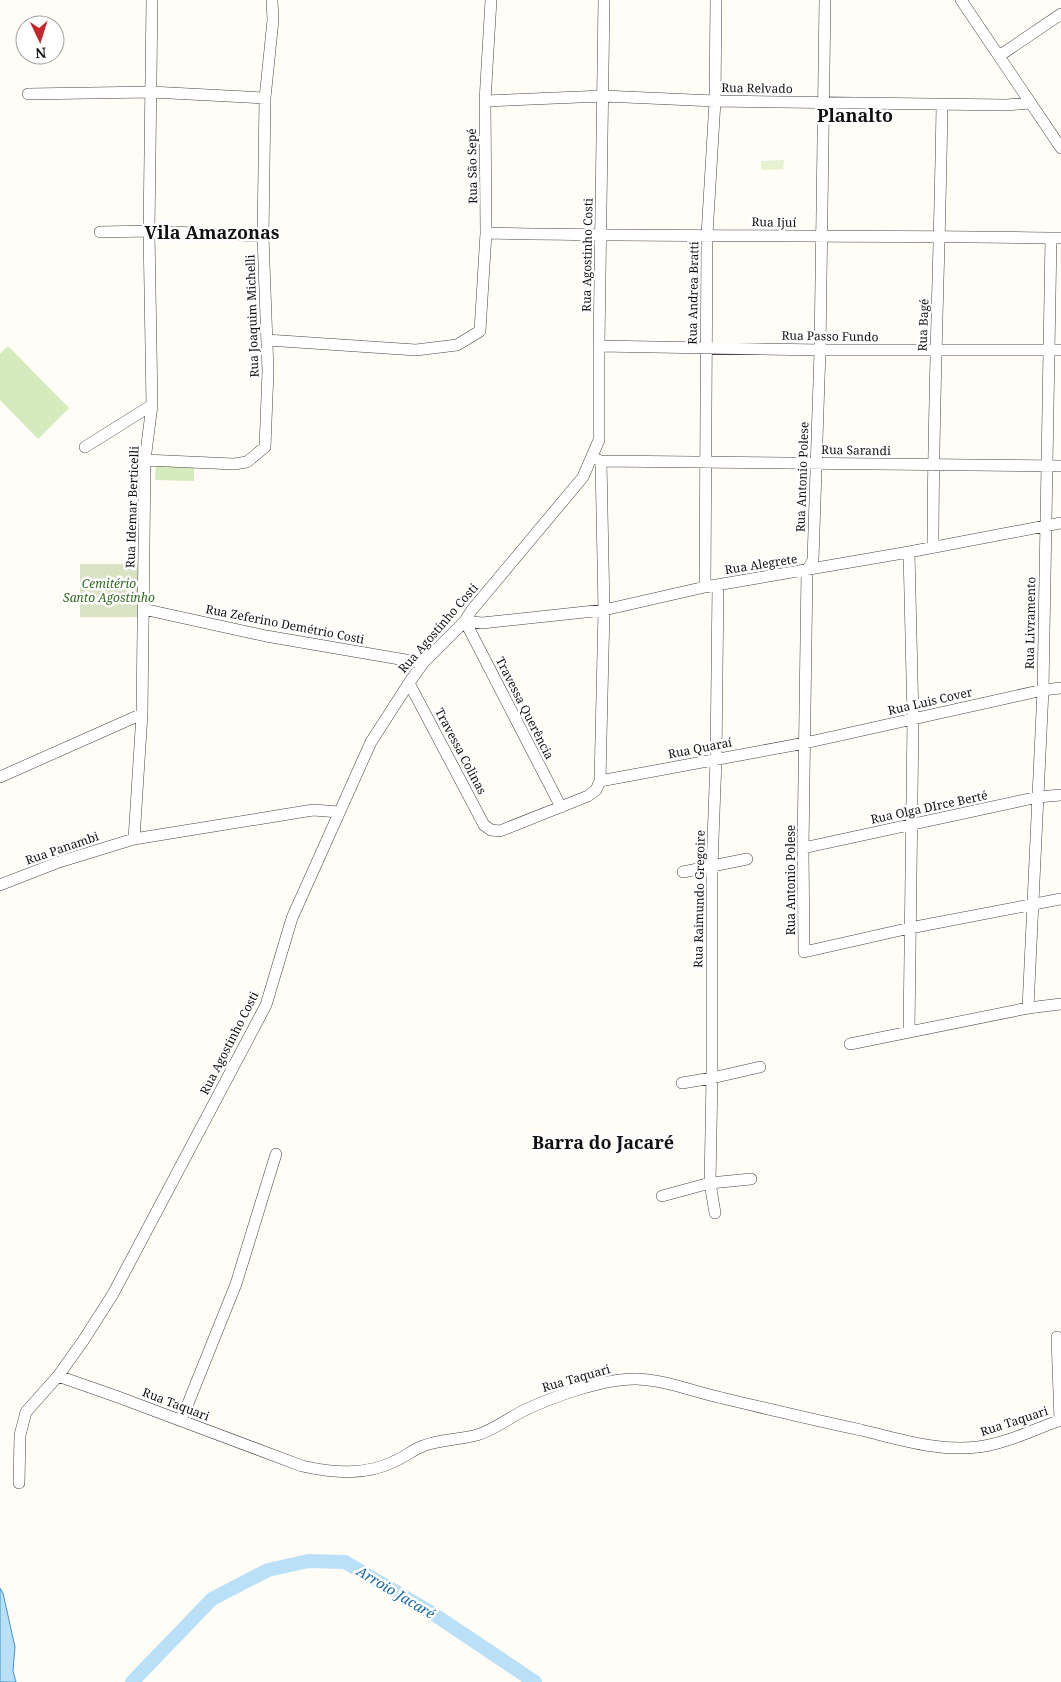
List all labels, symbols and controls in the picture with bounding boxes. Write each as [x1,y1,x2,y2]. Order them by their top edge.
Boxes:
north arrow [15,15,65,65]
text: N [35,44,47,63]
street label: Rua Relvado [721,79,793,97]
district label: Planalto [817,103,893,127]
street label: Rua São Sepé [463,128,481,204]
street label: Rua Agostinho Costi [578,198,596,312]
street label: Rua Ijuí [751,213,797,231]
district label: Vila Amazonas [145,220,280,244]
street label: Rua Andrea Bratti [684,241,702,345]
street label: Rua Joaquim Michelli [241,254,263,378]
street label: Rua Bagé [914,298,932,352]
street label: Rua Passo Fundo [781,327,879,345]
street label: Rua Antonio Polese [792,421,812,533]
street label: Rua Sarandi [821,441,891,459]
street label: Rua Idemar Berticelli [121,446,143,568]
street label: Rua Alegrete [724,550,798,578]
park label: Cemitério Santo Agostinho [63,575,155,606]
street label: Rua Livramento [1021,577,1039,669]
street label: Rua Agostinho Costi [394,579,482,676]
street label: Rua Zeferino Demétrio Costi [204,600,366,648]
street label: Travessa Querência [492,654,558,762]
street label: Rua Luis Cover [886,683,974,719]
street label: Travessa Colinas [431,705,491,797]
street label: Rua Quaraí [667,733,734,763]
street label: Rua Olga DIrce Berté [869,786,989,828]
street label: Rua Antonio Polese [782,825,799,935]
street label: Rua Panambi [23,827,101,868]
street label: Rua Raimundo Gregoire [689,830,709,968]
street label: Rua Agostinho Costi [196,988,262,1097]
district label: Barra do Jacaré [532,1130,674,1154]
street label: Rua Taquari [540,1360,612,1396]
street label: Rua Taquari [140,1383,212,1425]
street label: Rua Taquari [978,1402,1050,1440]
water label: Arroio Jacaré [353,1561,439,1623]

